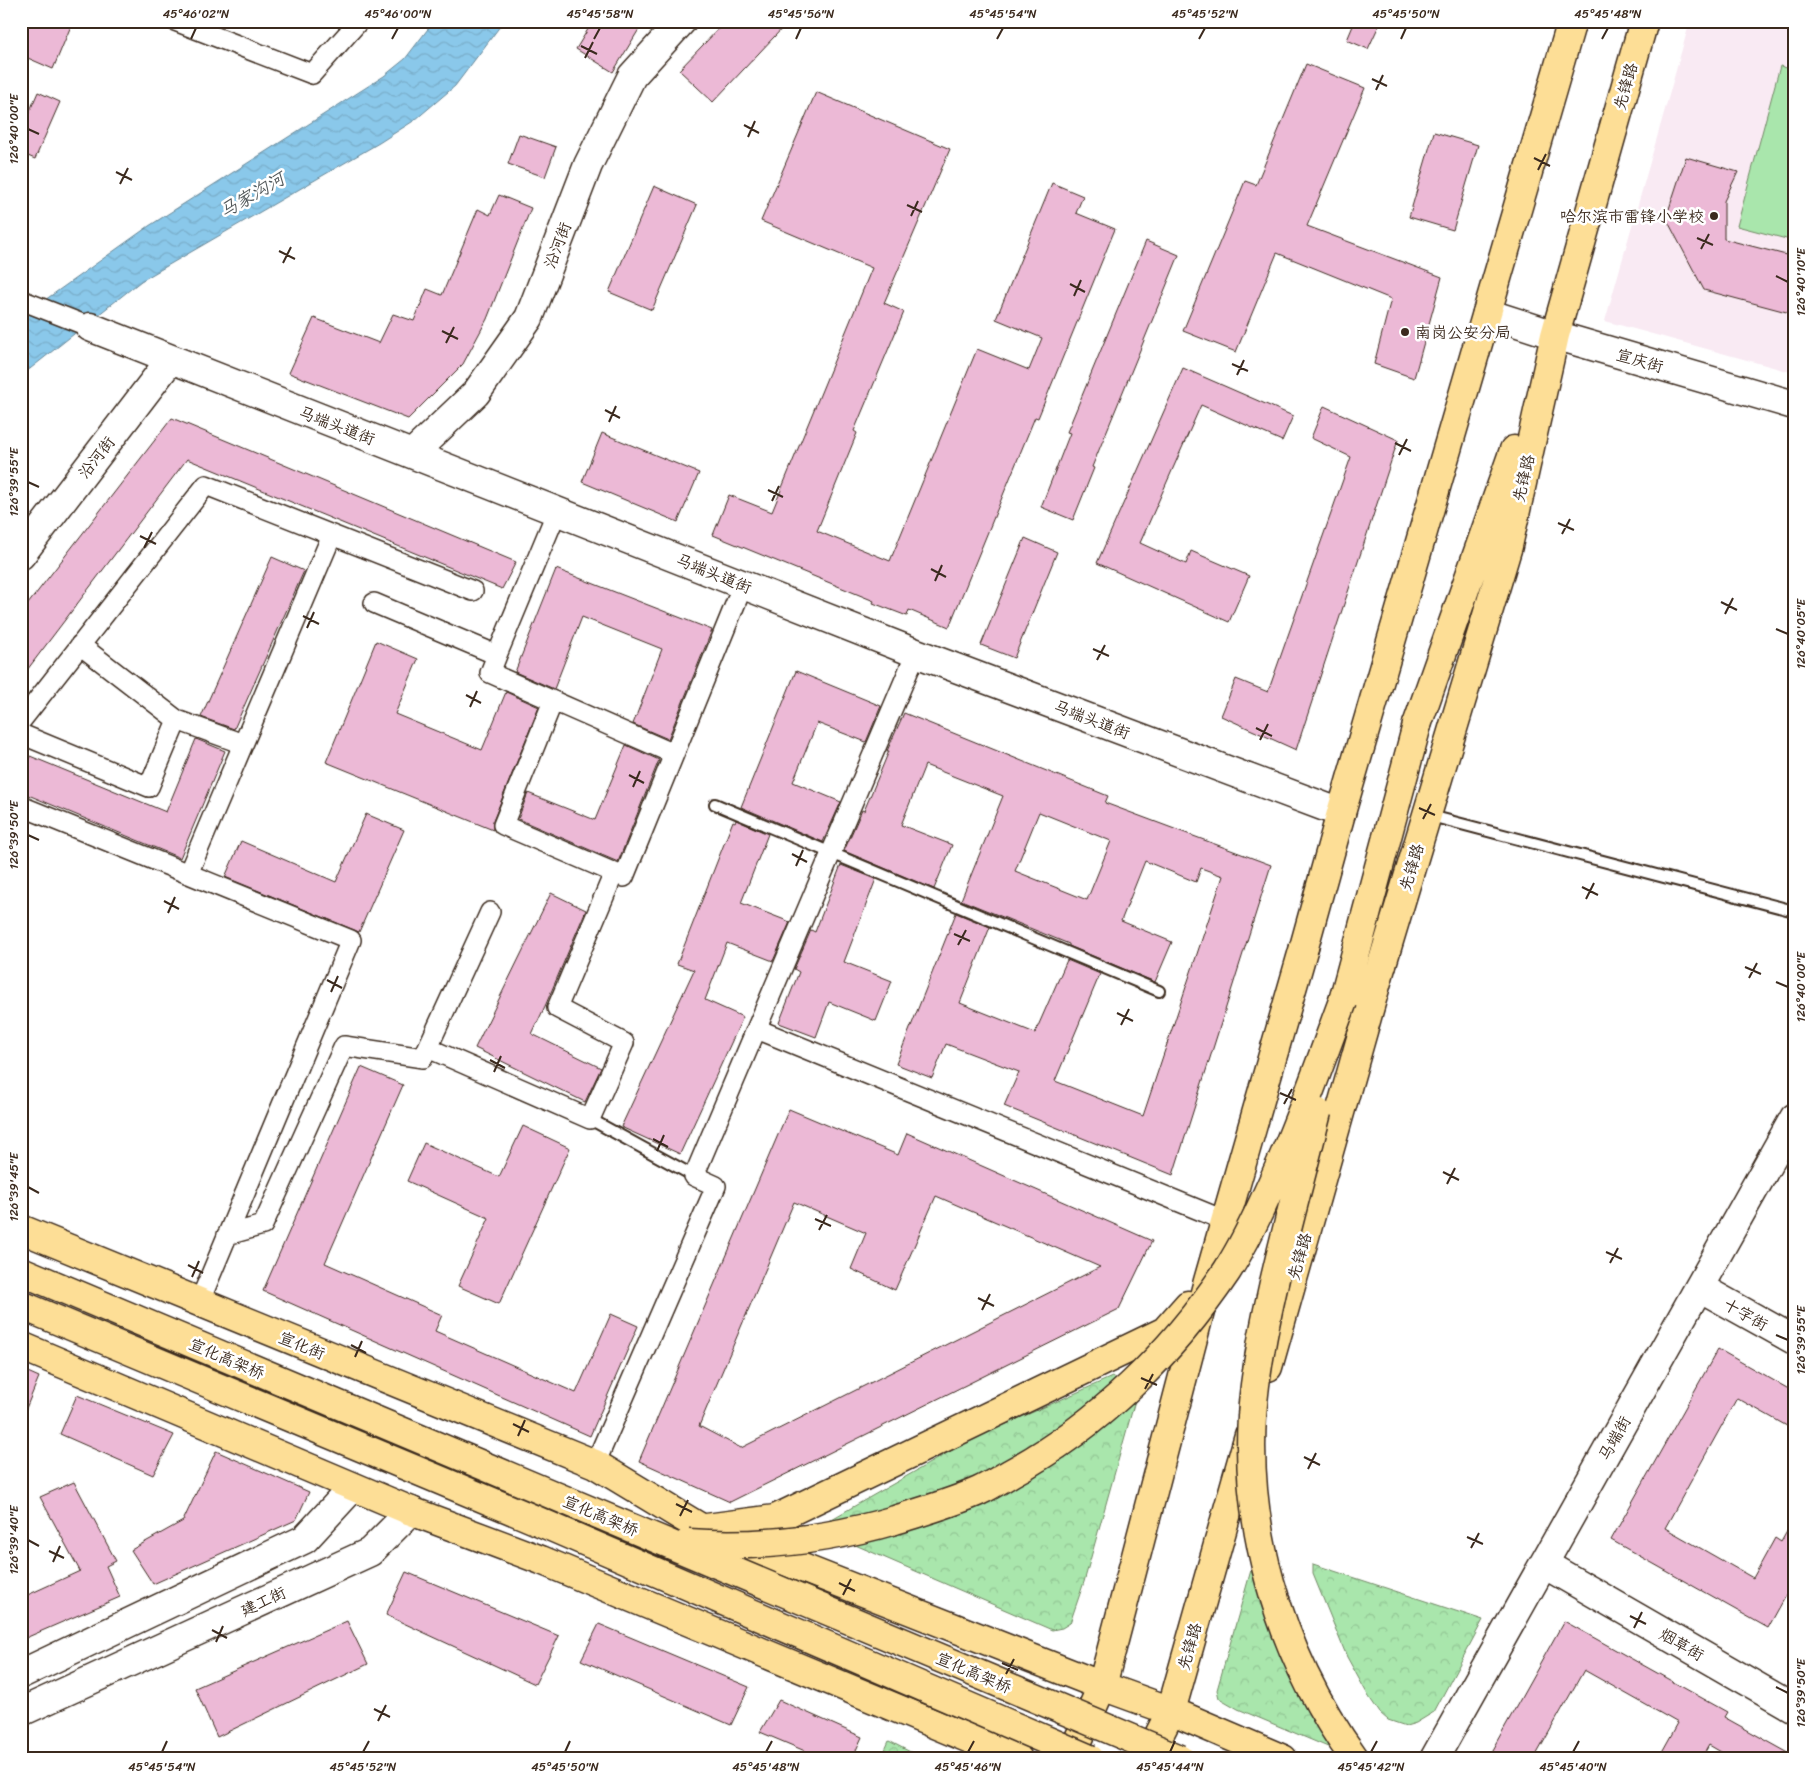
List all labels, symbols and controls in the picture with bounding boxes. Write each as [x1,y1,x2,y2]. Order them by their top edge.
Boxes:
text: 45°46'02"N [163,3,230,25]
text: 45°46'00"N [364,3,432,25]
text: 45°45'58"N [566,3,634,25]
text: 45°45'56"N [768,3,835,25]
text: 45°45'54"N [969,3,1037,25]
text: 45°45'52"N [1172,3,1239,25]
text: 45°45'50"N [1372,3,1440,25]
text: 45°45'48"N [1574,3,1642,25]
street label: 先锋路 [1605,59,1646,113]
text: 126°40'00"E [3,92,25,164]
water label: 马家沟河 [213,162,294,227]
place label: 哈尔滨市雷锋小学校 [1560,202,1704,231]
marker: 哈尔滨市雷锋小学校 [1708,210,1720,222]
street label: 沿河街 [535,218,580,273]
text: 126°40'10"E [1790,247,1812,316]
place label: 南岗公安分局 [1415,318,1511,347]
marker: 南岗公安分局 [1399,326,1411,338]
street label: 宣庆街 [1613,340,1667,381]
street label: 马端头道街 [294,398,379,453]
street label: 沿河街 [70,429,123,485]
text: 126°39'55"E [3,446,25,516]
street label: 先锋路 [1504,451,1543,505]
street label: 马端头道街 [671,545,756,602]
text: 126°40'05"E [1790,598,1812,669]
street label: 马端头道街 [1049,692,1134,747]
text: 126°39'50"E [3,799,25,870]
street label: 先锋路 [1391,840,1432,894]
text: 126°40'00"E [1790,950,1812,1022]
text: 126°39'45"E [3,1151,25,1221]
street label: 先锋路 [1279,1229,1320,1283]
street label: 十字街 [1718,1290,1774,1339]
text: 126°39'55"E [1790,1304,1812,1374]
street label: 宣化街 [274,1323,330,1368]
street label: 宣化高架桥 [184,1329,269,1387]
street label: 马端街 [1590,1410,1639,1466]
street label: 宣化高架桥 [558,1486,643,1544]
text: 126°39'40"E [3,1504,25,1575]
street label: 建工街 [235,1578,291,1625]
street label: 先锋路 [1169,1619,1210,1673]
street label: 烟草街 [1654,1620,1710,1669]
street label: 宣化高架桥 [931,1643,1016,1701]
text: 126°39'50"E [1790,1657,1812,1728]
text: 45°45'54"N [128,1756,196,1778]
text: 45°45'52"N [330,1756,397,1778]
text: 45°45'50"N [531,1756,599,1778]
text: 45°45'48"N [732,1756,800,1778]
text: 45°45'46"N [935,1756,1002,1778]
text: 45°45'44"N [1136,1756,1204,1778]
text: 45°45'42"N [1338,1756,1405,1778]
text: 45°45'40"N [1539,1756,1608,1778]

